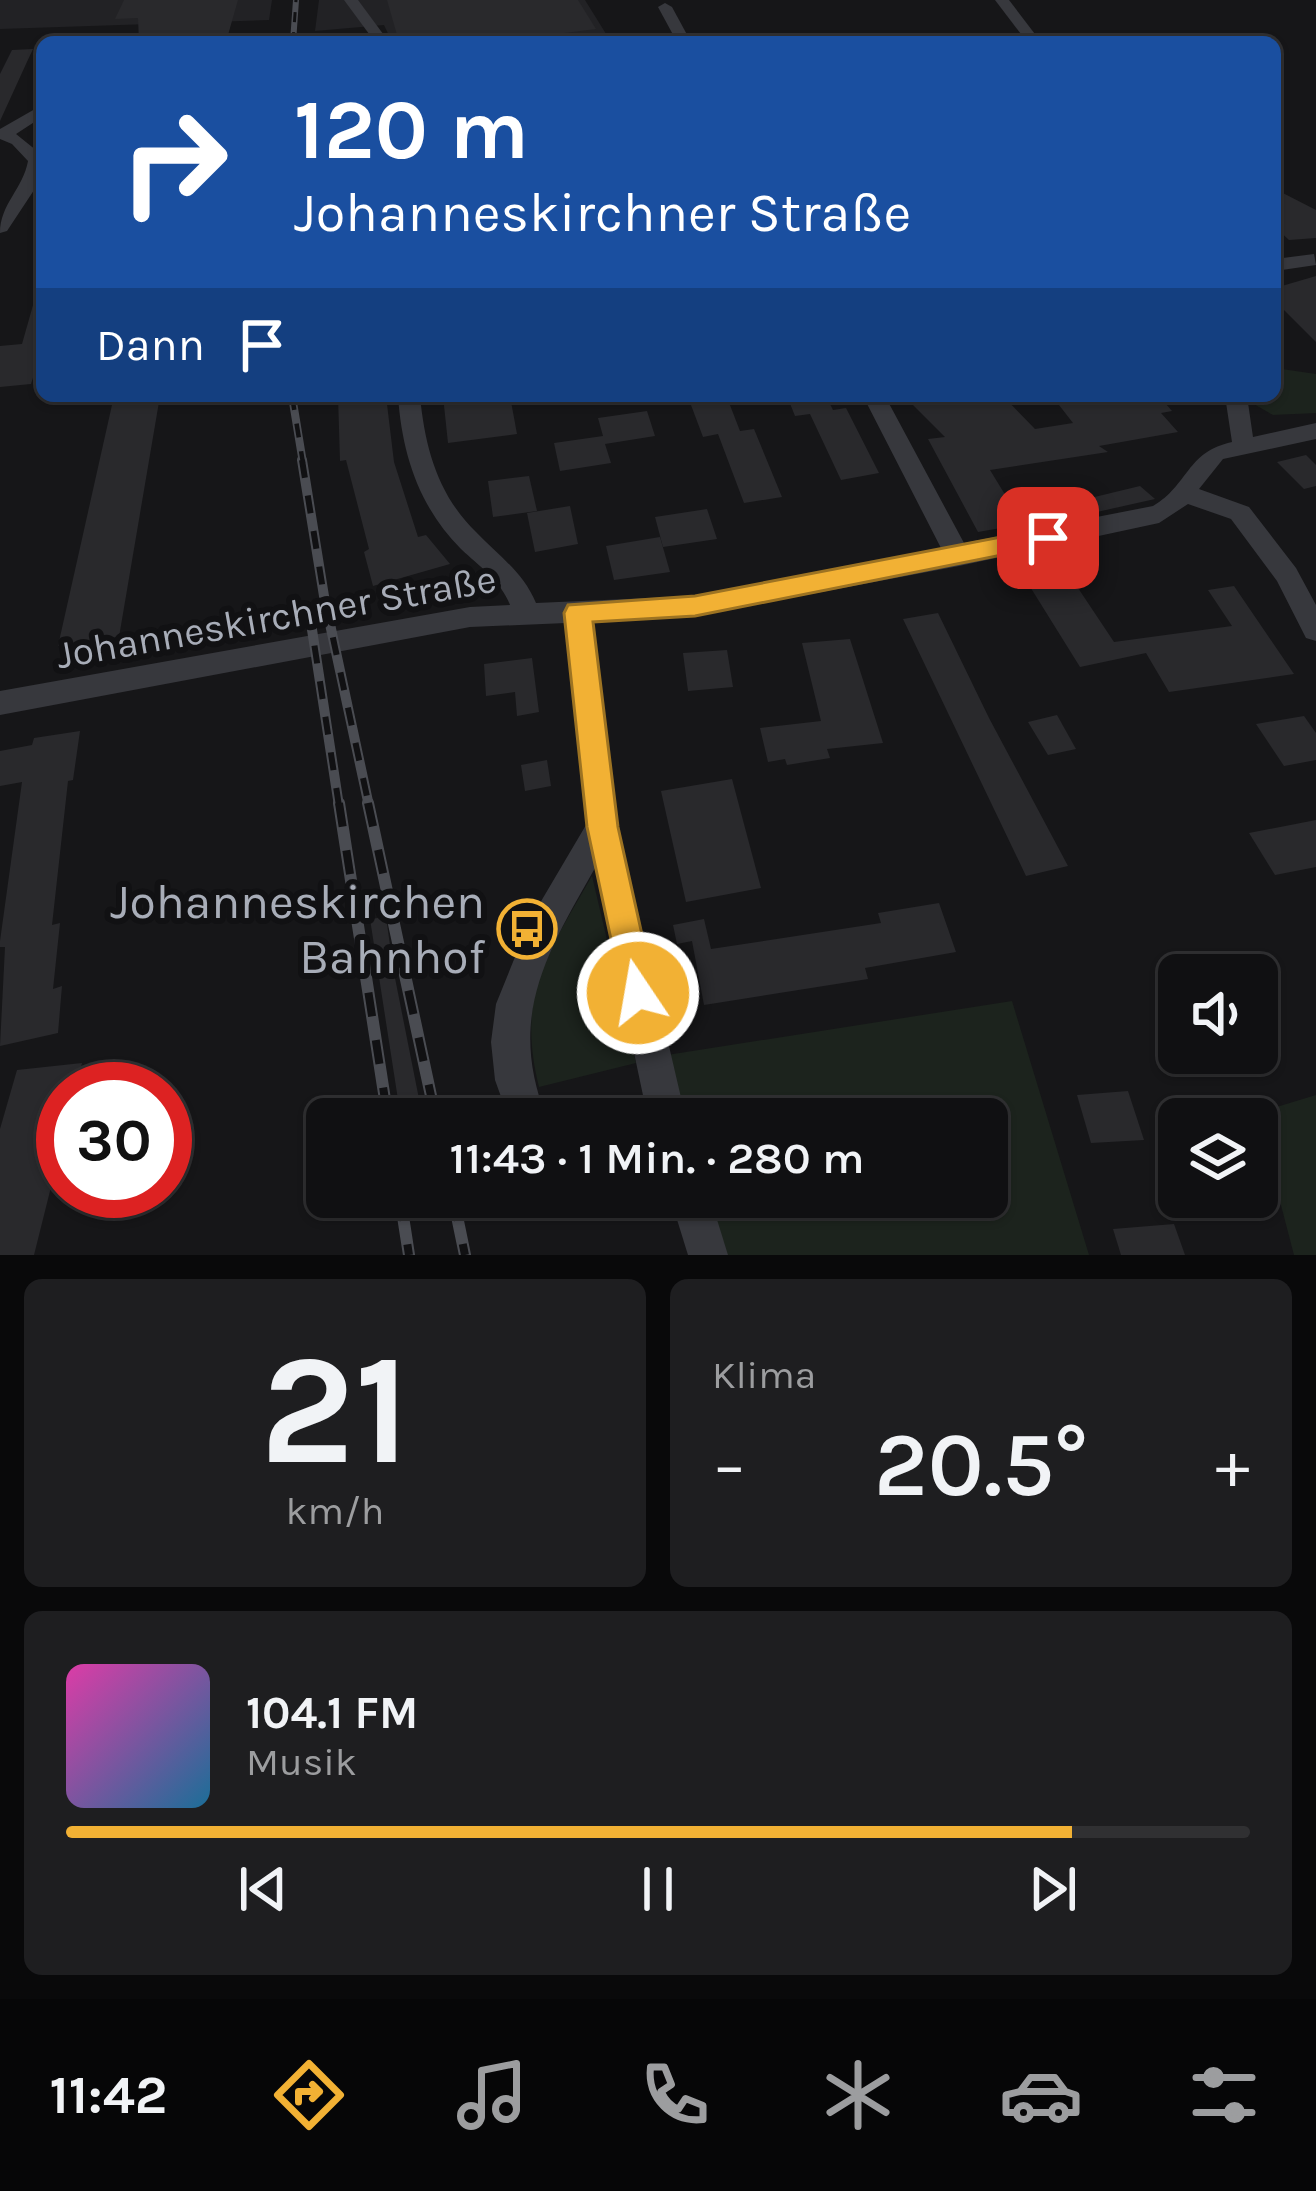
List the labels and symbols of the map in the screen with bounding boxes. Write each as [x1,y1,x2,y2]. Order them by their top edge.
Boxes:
pin [997,487,1099,589]
street label: Johanneskirchner Straße [53,556,500,678]
place label: Johanneskirchen Bahnhof [110,874,486,985]
bus stop icon: Johanneskirchen Bahnhof [496,898,558,960]
position arrow [575,930,701,1056]
speed limit sign: 30 [36,1062,192,1218]

